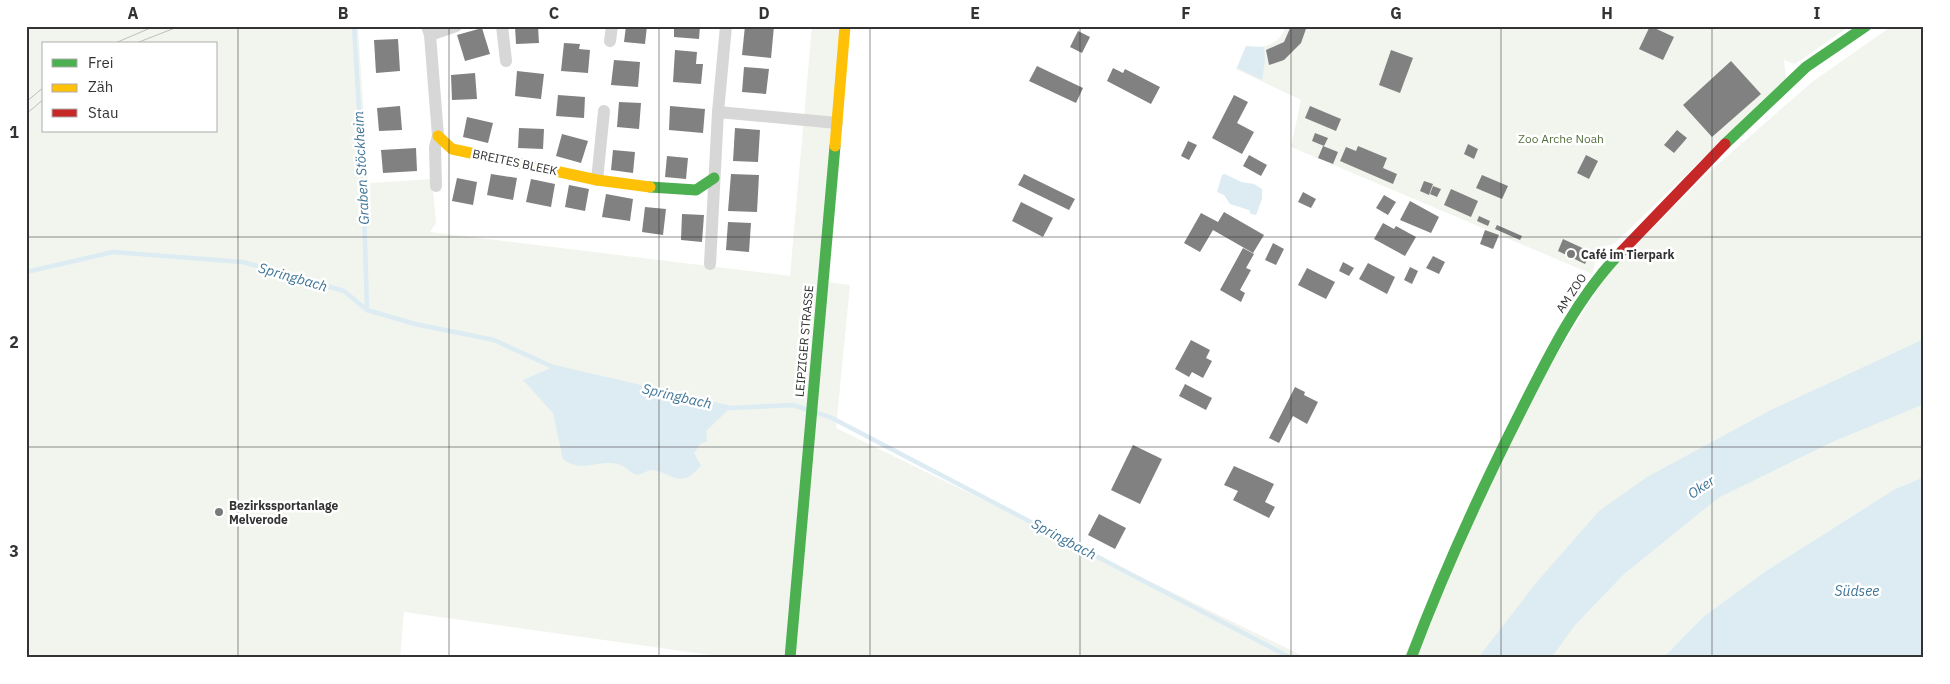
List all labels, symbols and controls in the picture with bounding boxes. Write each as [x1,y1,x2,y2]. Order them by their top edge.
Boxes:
text: A [128,3,139,23]
text: B [338,3,349,23]
text: C [549,3,559,23]
text: D [758,3,770,23]
text: E [970,3,980,23]
text: F [1181,3,1191,23]
text: G [1390,3,1402,23]
text: H [1601,3,1613,23]
text: I [1814,3,1821,23]
legend [42,42,218,132]
text: Frei [88,53,114,72]
text: Zäh [88,77,113,96]
text: Stau [88,103,119,122]
water label: Graben Stöckheim [349,111,373,225]
text: 1 [9,122,19,142]
park label: Zoo Arche Noah [1518,131,1604,146]
street label: BREITES BLEEK [471,146,559,178]
place label: Café im Tierpark [1581,247,1674,262]
marker: Café im Tierpark [1565,248,1577,260]
water label: Springbach [256,259,330,295]
street label: AM ZOO [1552,271,1590,315]
street label: LEIPZIGER STRASSE [792,284,816,398]
text: 2 [9,332,19,352]
water label: Springbach [640,379,714,413]
water label: Oker [1684,471,1719,502]
place label: Bezirkssportanlage Melverode [229,498,339,527]
marker: Bezirkssportanlage Melverode [213,506,225,518]
water label: Springbach [1029,514,1100,564]
text: 3 [9,541,19,561]
water label: Südsee [1834,582,1880,600]

